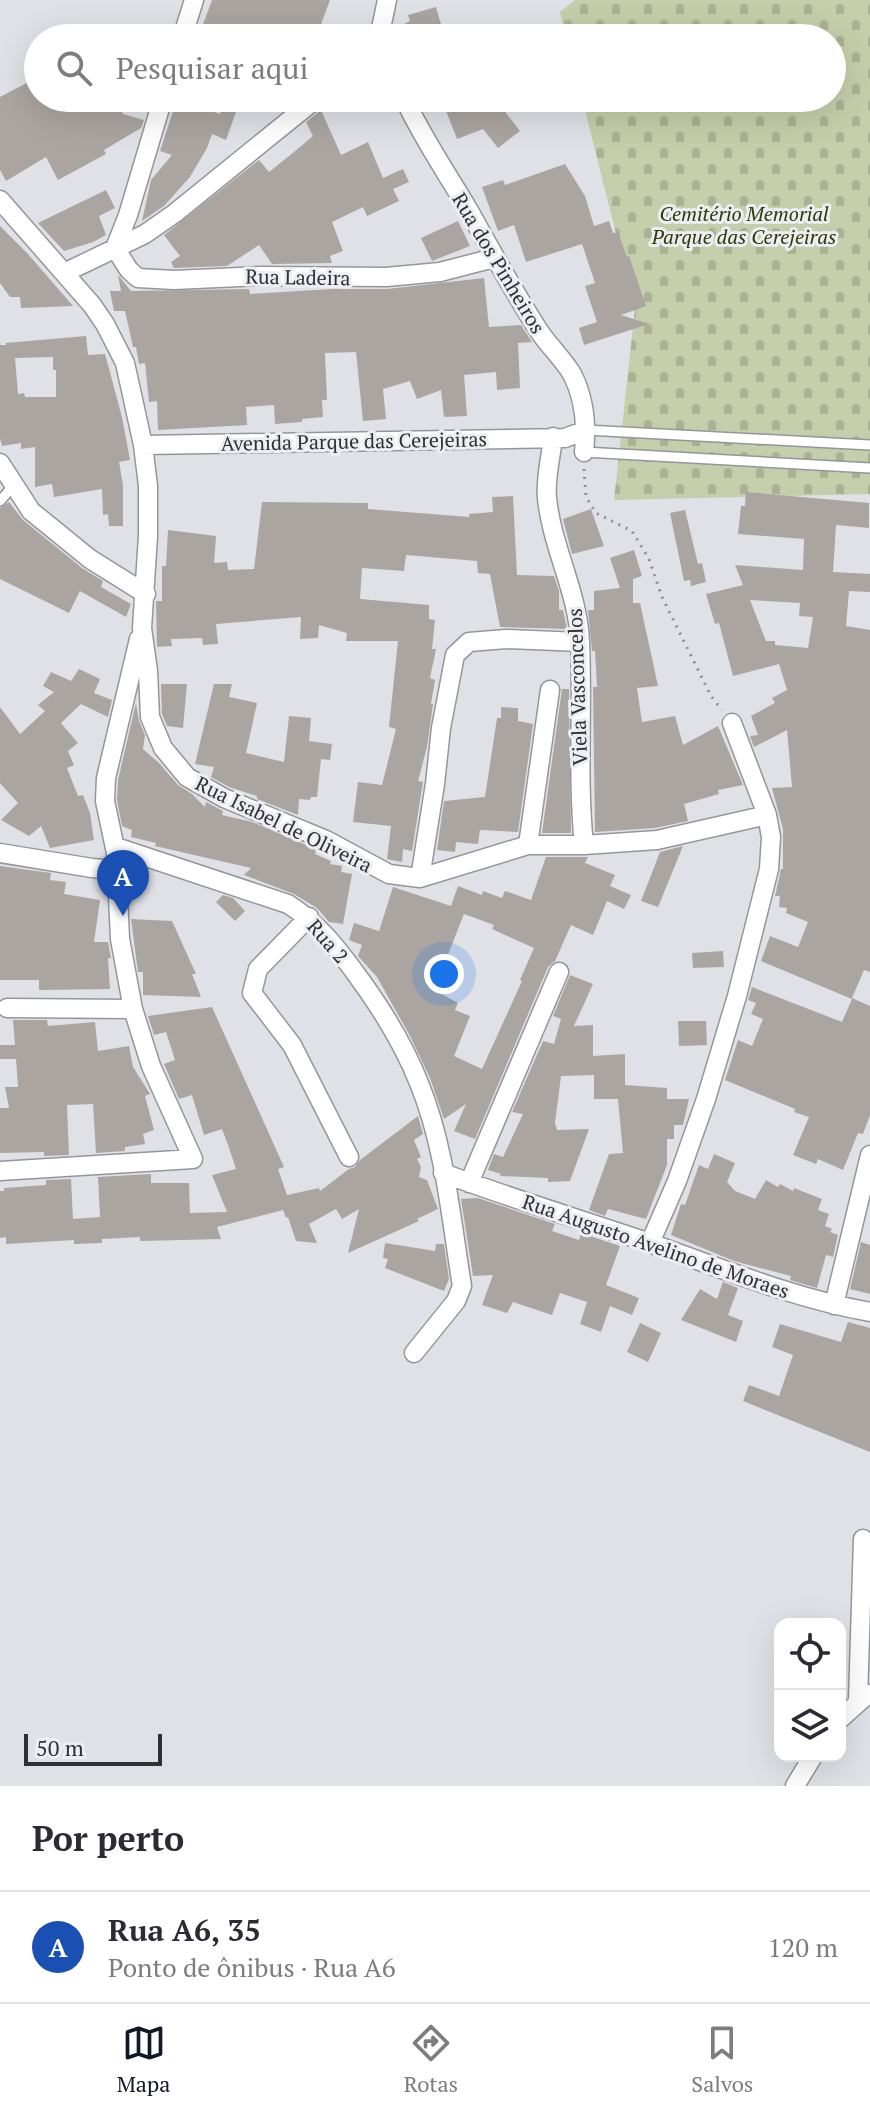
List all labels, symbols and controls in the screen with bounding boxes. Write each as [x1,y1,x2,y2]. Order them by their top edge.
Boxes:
search box [24,24,846,112]
icon: search [52,46,96,90]
text: Pesquisar aqui [116,48,309,88]
street label: Rua dos Pinheiros [446,188,552,338]
park label: Cemitério Memorial Parque das Cerejeiras [651,200,836,250]
street label: Rua Ladeira [245,263,351,291]
street label: Avenida Parque das Cerejeiras [221,425,487,457]
street label: Viela Vasconcelos [561,608,593,766]
street label: Rua Isabel de Oliveira [191,769,377,879]
pin: A [97,850,149,916]
street label: Rua 2 [301,913,355,969]
your location [424,954,464,994]
street label: Rua Augusto Avelino de Moraes [519,1188,793,1304]
map controls [774,1618,846,1762]
button: locate [774,1618,846,1690]
button: layers [774,1690,846,1762]
scale bar [24,1730,162,1766]
text: 50 m [36,1733,84,1762]
text: Por perto [32,1816,184,1861]
text: Rua A6, 35 [108,1910,261,1950]
text: A [49,1930,67,1964]
text: 120 m [768,1930,838,1964]
text: Ponto de ônibus · Rua A6 [108,1950,396,1984]
tab: Mapa [117,2021,170,2098]
tab: Rotas [404,2021,458,2098]
tab: Salvos [691,2021,753,2098]

